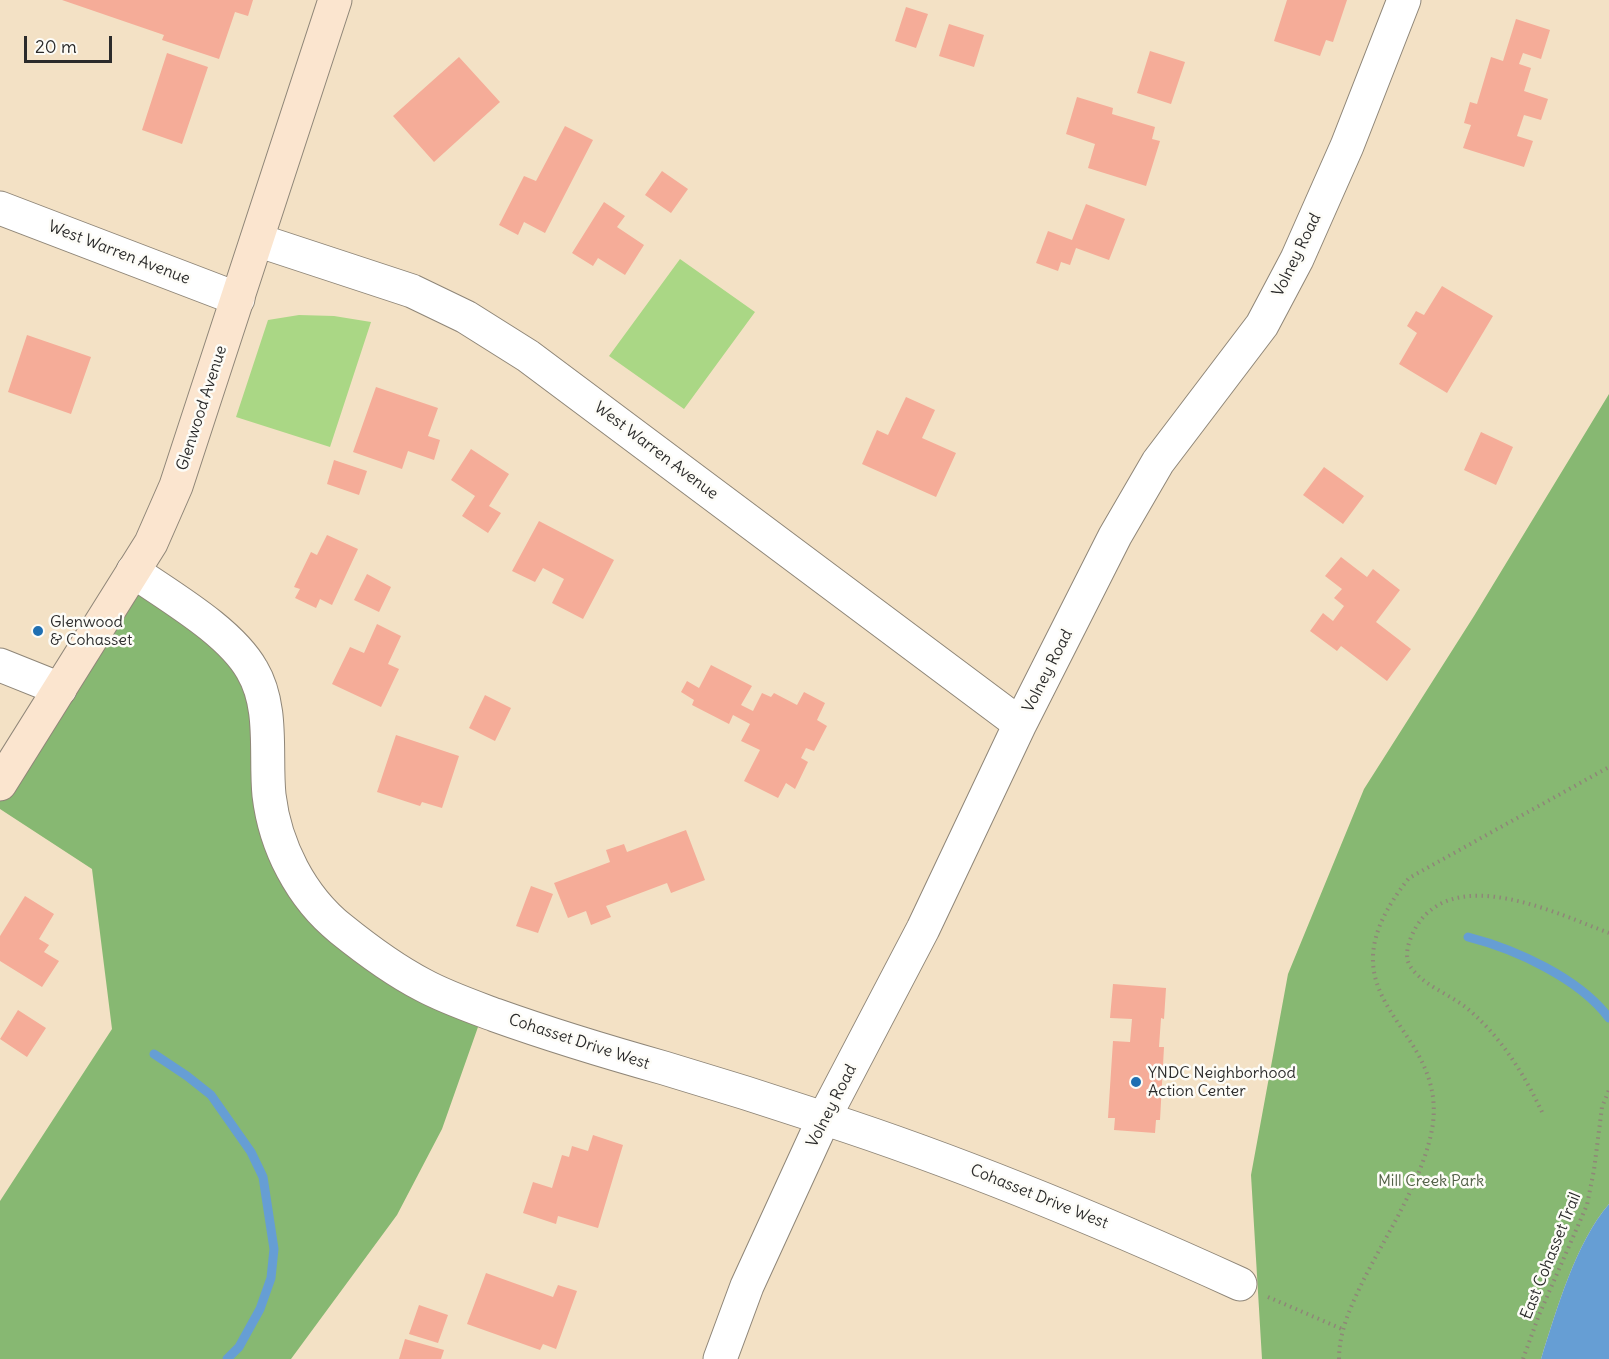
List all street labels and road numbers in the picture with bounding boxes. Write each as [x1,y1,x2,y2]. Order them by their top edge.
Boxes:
street label: Volney Road [1269,210,1325,300]
street label: West Warren Avenue [45,217,193,289]
street label: Glenwood Avenue [173,343,231,473]
street label: West Warren Avenue [590,398,722,504]
street label: Volney Road [1019,626,1077,716]
street label: Cohasset Drive West [506,1010,652,1074]
street label: Volney Road [803,1061,861,1151]
street label: Cohasset Drive West [967,1161,1111,1233]
street label: East Cohasset Trail [1517,1190,1585,1322]

